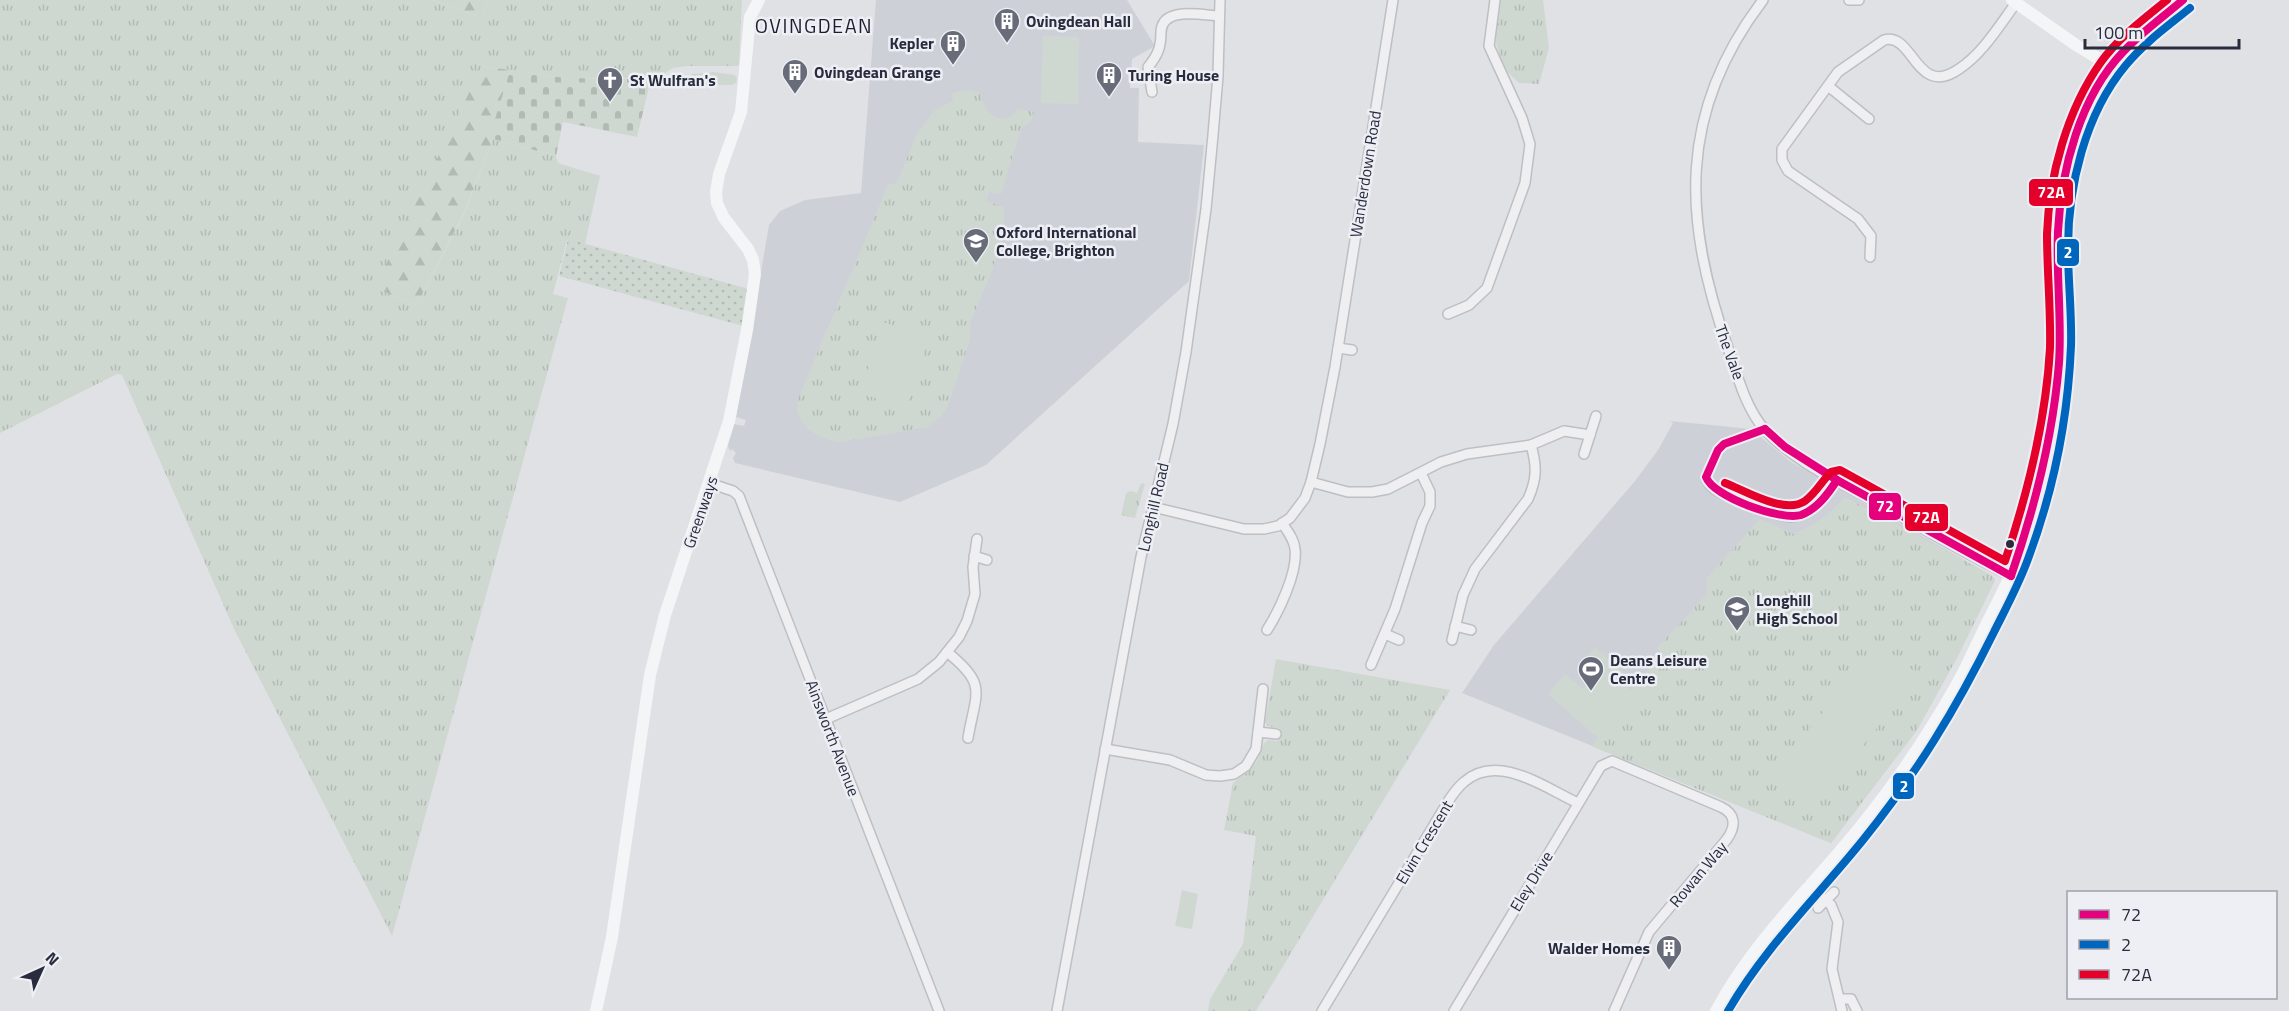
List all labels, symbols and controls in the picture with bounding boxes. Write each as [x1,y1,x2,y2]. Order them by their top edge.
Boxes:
building icon: Ovingdean Hall [992,6,1022,44]
place label: Ovingdean Hall [1026,9,1131,33]
district label: OVINGDEAN [755,10,873,41]
scale bar [2085,12,2240,50]
text: 100 m [2094,19,2143,46]
building icon: Kepler [938,28,968,66]
place label: Kepler [889,31,934,55]
building icon: Ovingdean Grange [780,57,810,95]
place label: Ovingdean Grange [814,60,941,84]
building icon: Turing House [1094,60,1124,98]
place label: Turing House [1128,63,1219,87]
church icon: St Wulfran's [595,65,625,103]
place label: St Wulfran's [630,68,716,92]
street label: Wanderdown Road [1343,109,1387,239]
line badge: 72A [2028,178,2074,207]
text: 72A [2037,180,2065,204]
place label: Oxford International College, Brighton [996,220,1137,262]
school or university icon: Oxford International College, Brighton [961,226,991,264]
line badge: 2 [2056,238,2080,267]
text: 2 [2064,240,2072,264]
street label: The Vale [1709,321,1751,383]
street label: Longhill Road [1131,460,1175,554]
street label: Greenways [676,473,724,551]
line badge: 72 [1868,492,1902,521]
text: 72 [1876,494,1894,518]
line badge: 72A [1904,503,1949,532]
text: 72A [1912,505,1940,529]
unlabelled marker [2004,538,2016,550]
place label: Longhill High School [1756,588,1838,630]
school or university icon: Longhill High School [1722,594,1752,632]
place label: Deans Leisure Centre [1610,648,1707,690]
sports icon: Deans Leisure Centre [1576,654,1606,692]
street label: Ainsworth Avenue [800,676,866,800]
line badge: 2 [1892,772,1915,800]
text: 2 [1900,774,1908,798]
street label: Elvin Crescent [1389,795,1459,889]
street label: Rowan Way [1663,835,1733,912]
street label: Eley Drive [1504,846,1558,916]
legend [2067,891,2277,999]
text: 72 [2121,901,2141,928]
text: 2 [2121,931,2131,958]
building icon: Walder Homes [1654,933,1684,971]
place label: Walder Homes [1548,936,1650,960]
north arrow [12,939,72,999]
text: N [40,946,65,971]
text: 72A [2121,961,2152,988]

